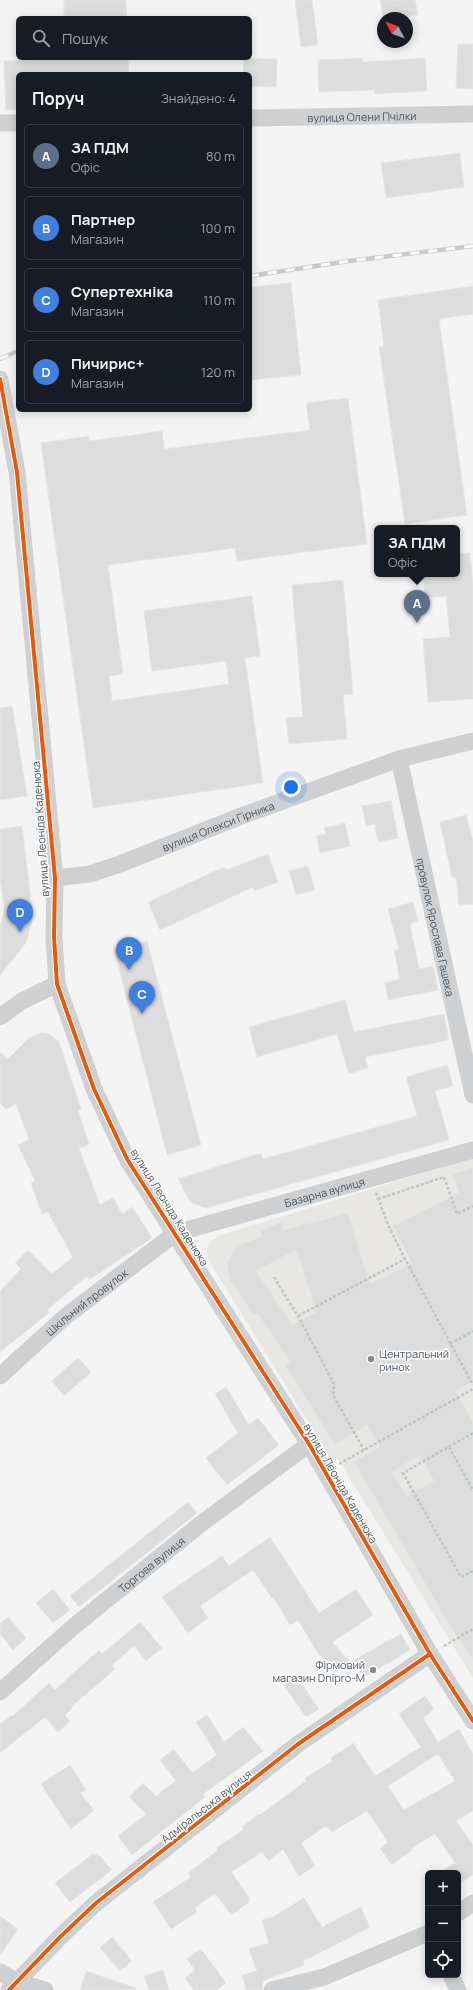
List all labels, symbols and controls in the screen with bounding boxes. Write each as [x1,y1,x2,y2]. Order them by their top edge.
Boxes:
north arrow [377,12,413,48]
search box [16,16,252,60]
icon: search [30,27,52,49]
text: Пошук [62,28,108,49]
text: Поруч [32,87,84,110]
text: Знайдено: 4 [161,89,236,107]
street label: вулиця Олени Пчілки [307,108,417,124]
text: ЗА ПДМ [71,137,129,158]
text: A [42,147,50,165]
text: 80 m [206,147,235,165]
text: Офіс [71,158,100,176]
text: Партнер [71,209,135,230]
text: B [42,219,50,237]
text: 100 m [200,219,235,237]
text: Магазин [71,230,124,248]
text: Супертехніка [71,281,173,302]
text: C [41,291,51,309]
text: 110 m [203,291,235,309]
text: Магазин [71,302,124,320]
text: Пичирис+ [71,353,144,374]
text: D [41,363,51,381]
text: 120 m [201,363,235,381]
text: Магазин [71,374,124,392]
popup [374,525,460,577]
text: ЗА ПДМ [388,532,446,553]
text: Офіс [388,553,417,571]
pin: A [404,590,430,623]
street label: вулиця Леоніда Каденюка [28,761,52,897]
your location [281,777,301,797]
street label: вулиця Олекси Гірника [160,797,276,854]
street label: провулок Ярослава Гашека [413,856,459,998]
pin: D [7,899,33,932]
pin: B [116,937,142,970]
pin: C [129,981,155,1014]
street label: вулиця Леоніда Каденюка [128,1145,212,1269]
street label: Базарна вулиця [282,1173,366,1210]
street label: Шкільний провулок [42,1265,131,1339]
place label: Центральний ринок [379,1346,449,1374]
marker: Центральний ринок [366,1354,376,1364]
street label: вулиця Леоніда Каденюка [300,1420,382,1546]
street label: Торгова вулиця [115,1533,187,1595]
place label: Фірмовий магазин Dnipro-M [273,1657,365,1685]
marker: Фірмовий магазин Dnipro-M [368,1665,378,1675]
street label: Адміральська вулиця [158,1766,254,1846]
map controls [425,1870,461,1978]
button: + [425,1870,461,1906]
button: − [425,1906,461,1942]
button: locate [425,1942,461,1978]

